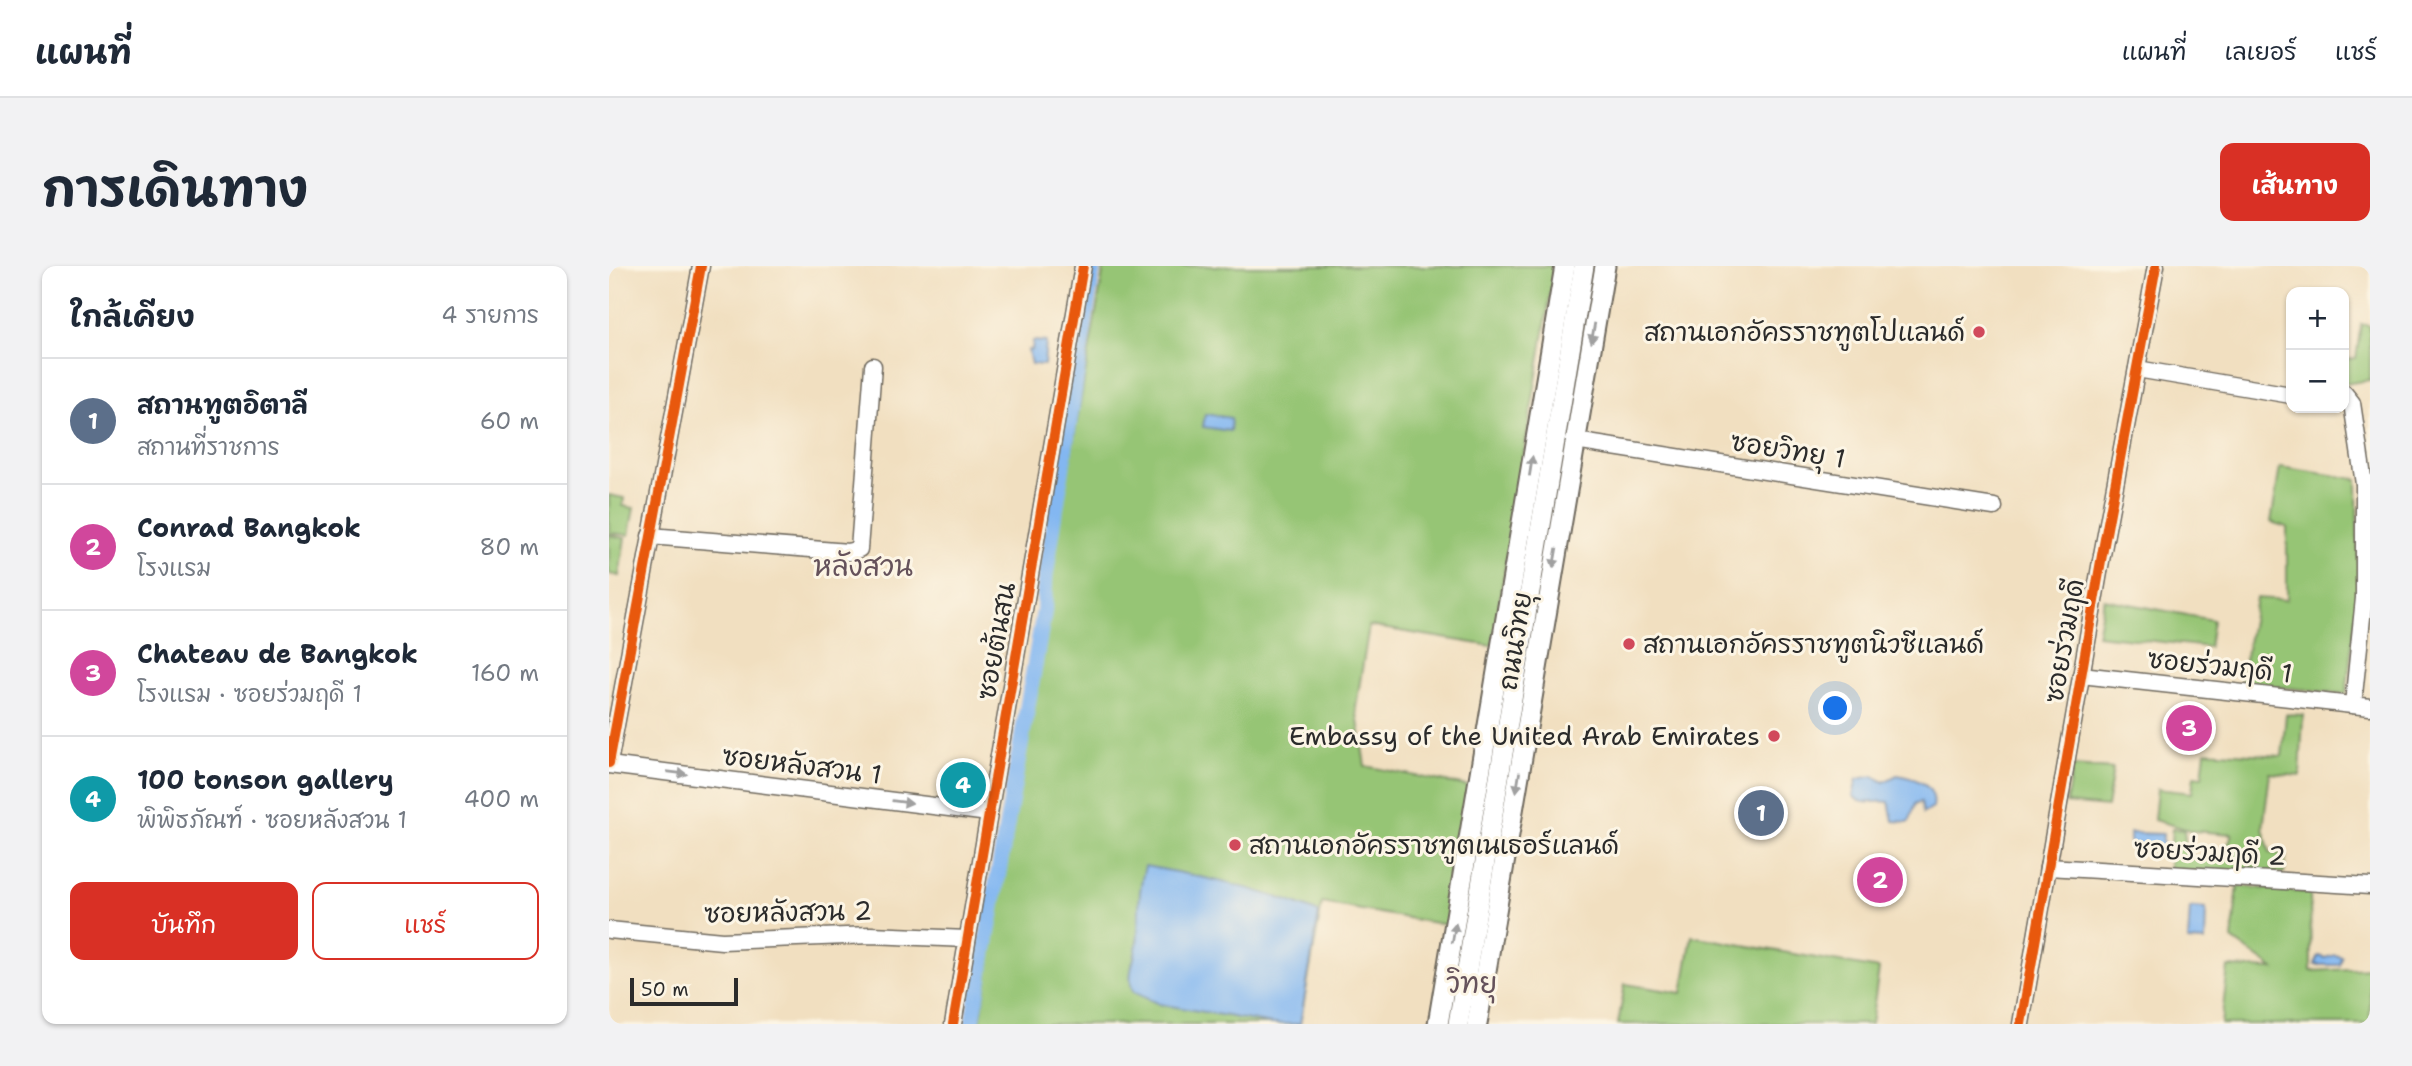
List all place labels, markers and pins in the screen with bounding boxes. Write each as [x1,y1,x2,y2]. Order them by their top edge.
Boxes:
place label: สถานเอกอัครราชทูตโปแลนด์ [1644,314,1965,351]
marker: สถานเอกอัครราชทูตโปแลนด์ [1971,324,1987,340]
place label: สถานเอกอัครราชทูตนิวซีแลนด์ [1643,626,1984,663]
marker: สถานเอกอัครราชทูตนิวซีแลนด์ [1621,636,1637,652]
pin: 3 [2166,702,2212,754]
place label: Embassy of the United Arab Emirates [1289,718,1760,753]
marker: Embassy of the United Arab Emirates [1766,728,1782,744]
pin: 4 [940,759,986,811]
pin: 1 [1738,787,1784,839]
place label: สถานเอกอัครราชทูตเนเธอร์แลนด์ [1249,827,1619,864]
marker: สถานเอกอัครราชทูตเนเธอร์แลนด์ [1227,837,1243,853]
pin: 2 [1857,854,1903,906]

